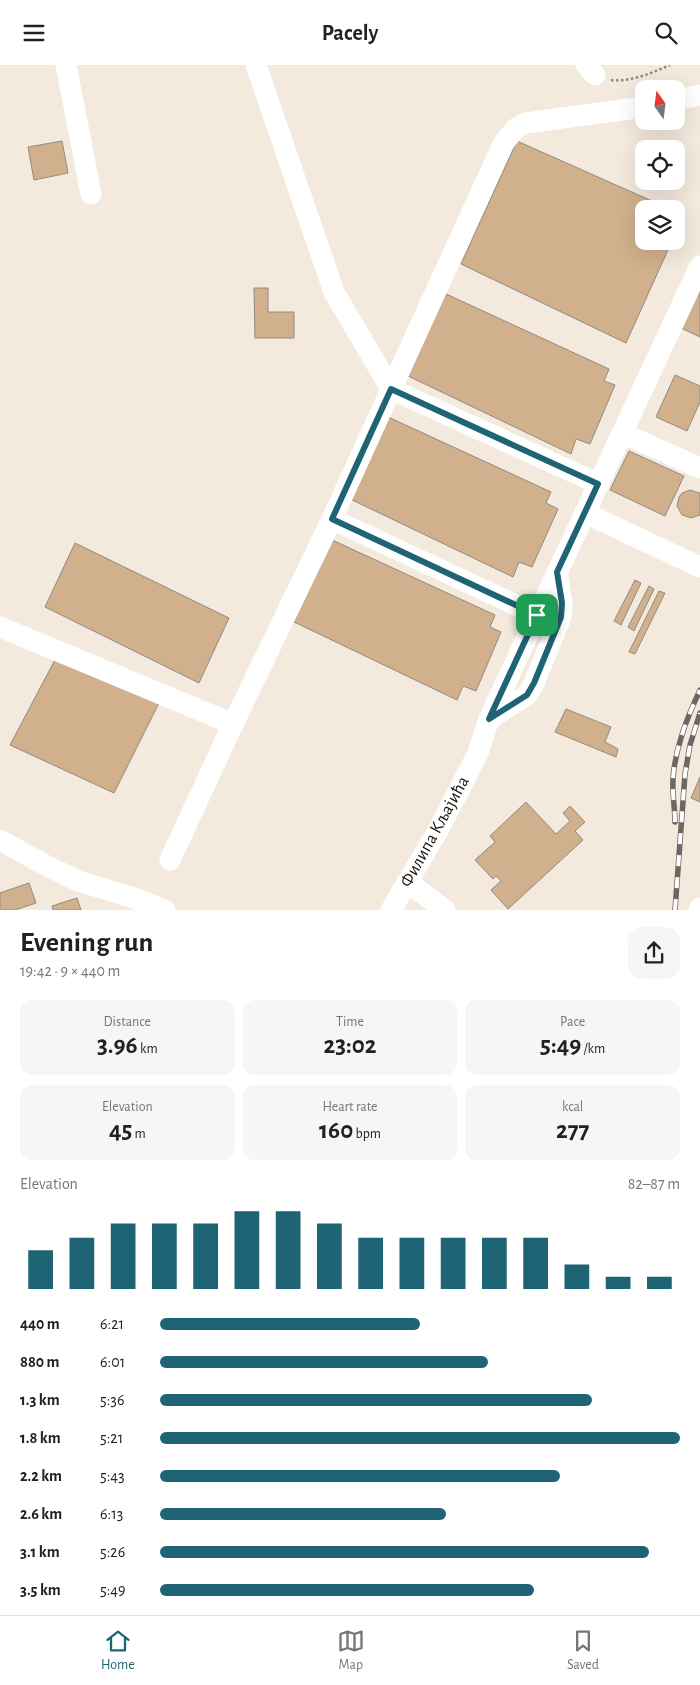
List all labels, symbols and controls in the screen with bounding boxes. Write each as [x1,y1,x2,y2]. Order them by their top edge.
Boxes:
icon: menu [20,19,48,47]
icon: search [652,19,680,47]
text: Pacely [322,22,378,44]
north arrow [635,80,685,130]
map controls [635,80,685,250]
button: locate [635,140,685,190]
button: layers [635,200,685,250]
pin [516,594,558,636]
icon: arrive [523,601,551,629]
street label: Филипа Кљајића [397,774,473,890]
button: share [628,927,680,979]
text: Evening run [20,929,153,957]
text: 19:42 · 9 × 440 m [20,963,120,979]
text: Distance [104,1015,151,1029]
text: Time [336,1015,364,1029]
text: Pace [560,1015,585,1029]
text: 3.96 [97,1033,138,1058]
text: 23:02 [323,1033,377,1058]
text: 5:49 [540,1033,581,1058]
text: km [138,1042,158,1056]
text: /km [581,1042,605,1056]
text: Elevation [102,1100,153,1114]
text: Heart rate [323,1100,377,1114]
text: kcal [562,1100,583,1114]
text: 45 [109,1118,132,1143]
text: 160 [319,1118,353,1143]
text: 277 [556,1118,589,1143]
text: m [132,1127,146,1141]
text: bpm [353,1127,381,1141]
text: Elevation [20,1176,78,1192]
text: 82–87 m [628,1176,680,1192]
text: 440 m [20,1316,60,1332]
text: 6:21 [100,1316,124,1332]
text: 880 m [20,1354,59,1370]
text: 6:01 [100,1354,125,1370]
text: 1.3 km [20,1392,60,1408]
text: 5:36 [100,1392,124,1408]
text: 1.8 km [20,1430,61,1446]
text: 5:21 [100,1430,123,1446]
text: 2.2 km [20,1468,62,1484]
text: 5:43 [100,1468,125,1484]
text: 2.6 km [20,1506,62,1522]
text: 6:13 [100,1506,123,1522]
text: 3.1 km [20,1544,60,1560]
text: 5:26 [100,1544,125,1560]
text: 3.5 km [20,1582,61,1598]
text: 5:49 [100,1582,126,1598]
tab: Home [101,1627,135,1674]
tab: Map [337,1627,365,1674]
tab: Saved [567,1627,599,1674]

